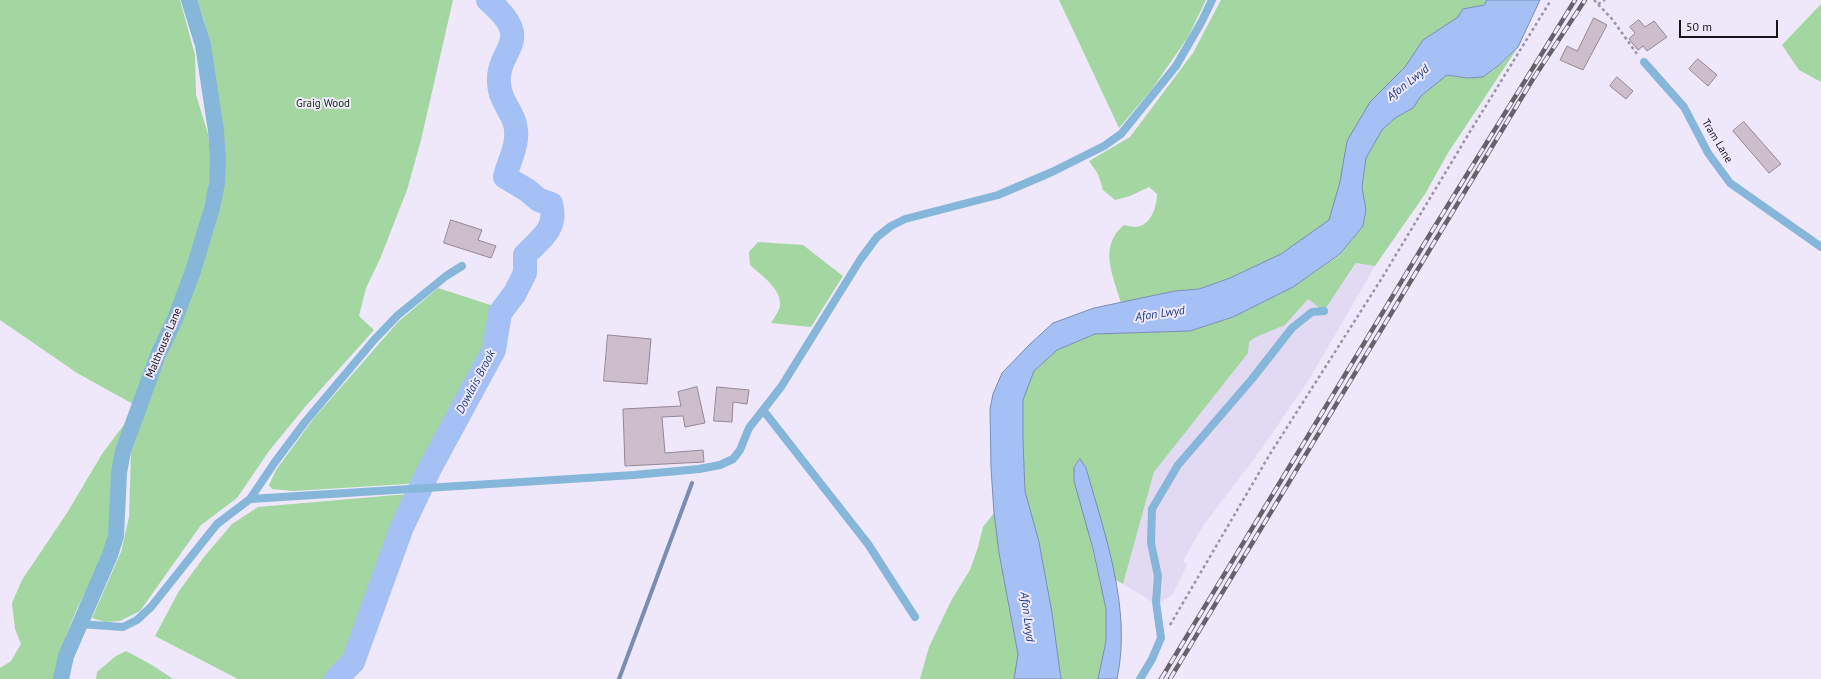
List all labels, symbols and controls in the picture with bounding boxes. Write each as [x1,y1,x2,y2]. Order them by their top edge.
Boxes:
scale bar [1681,12,1780,38]
text: 50 m [1686,19,1712,34]
water label: Afon Lwyd [1384,62,1432,104]
park label: Graig Wood [296,97,350,111]
street label: Tram Lane [1699,117,1735,165]
water label: Afon Lwyd [1134,303,1186,325]
street label: Malthouse Lane [143,306,185,380]
water label: Dowlais Brook [453,348,499,416]
water label: Afon Lwyd [1017,591,1037,643]

